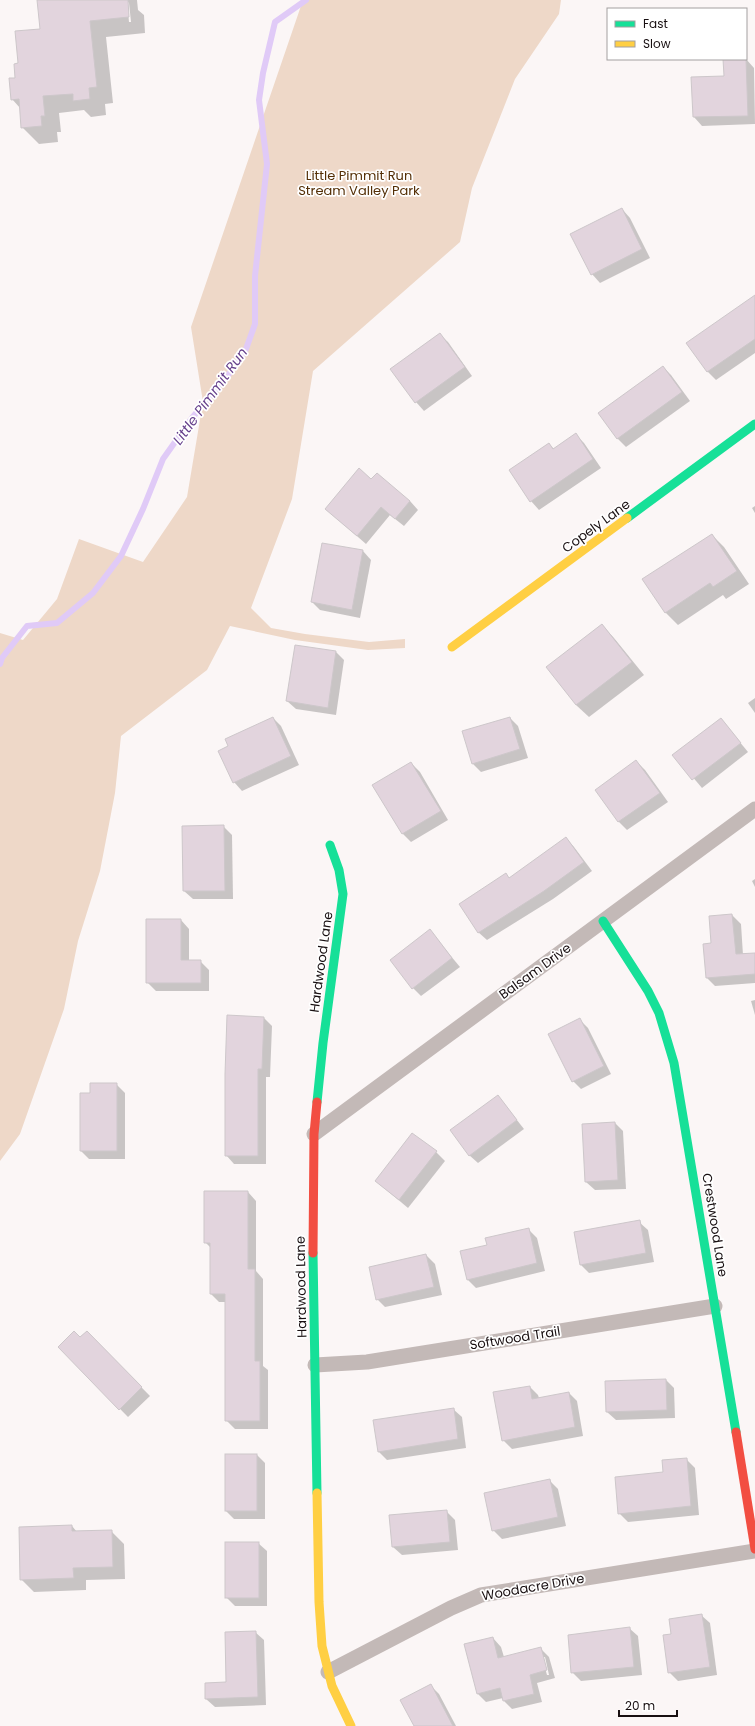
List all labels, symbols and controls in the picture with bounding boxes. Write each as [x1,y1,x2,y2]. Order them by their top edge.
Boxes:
legend [607,8,747,60]
text: Fast [643,15,668,32]
text: Slow [643,35,671,52]
park label: Little Pimmit Run Stream Valley Park [298,166,420,200]
water label: Little Pimmit Run [168,343,252,449]
street label: Copely Lane [558,495,634,557]
street label: Hardwood Lane [305,910,337,1014]
street label: Balsam Drive [495,938,575,1004]
street label: Crestwood Lane [697,1172,733,1278]
street label: Hardwood Lane [291,1236,311,1338]
street label: Softwood Trail [468,1321,562,1355]
street label: Woodacre Drive [480,1569,586,1605]
scale bar [619,1692,677,1718]
text: 20 m [625,1697,655,1714]

